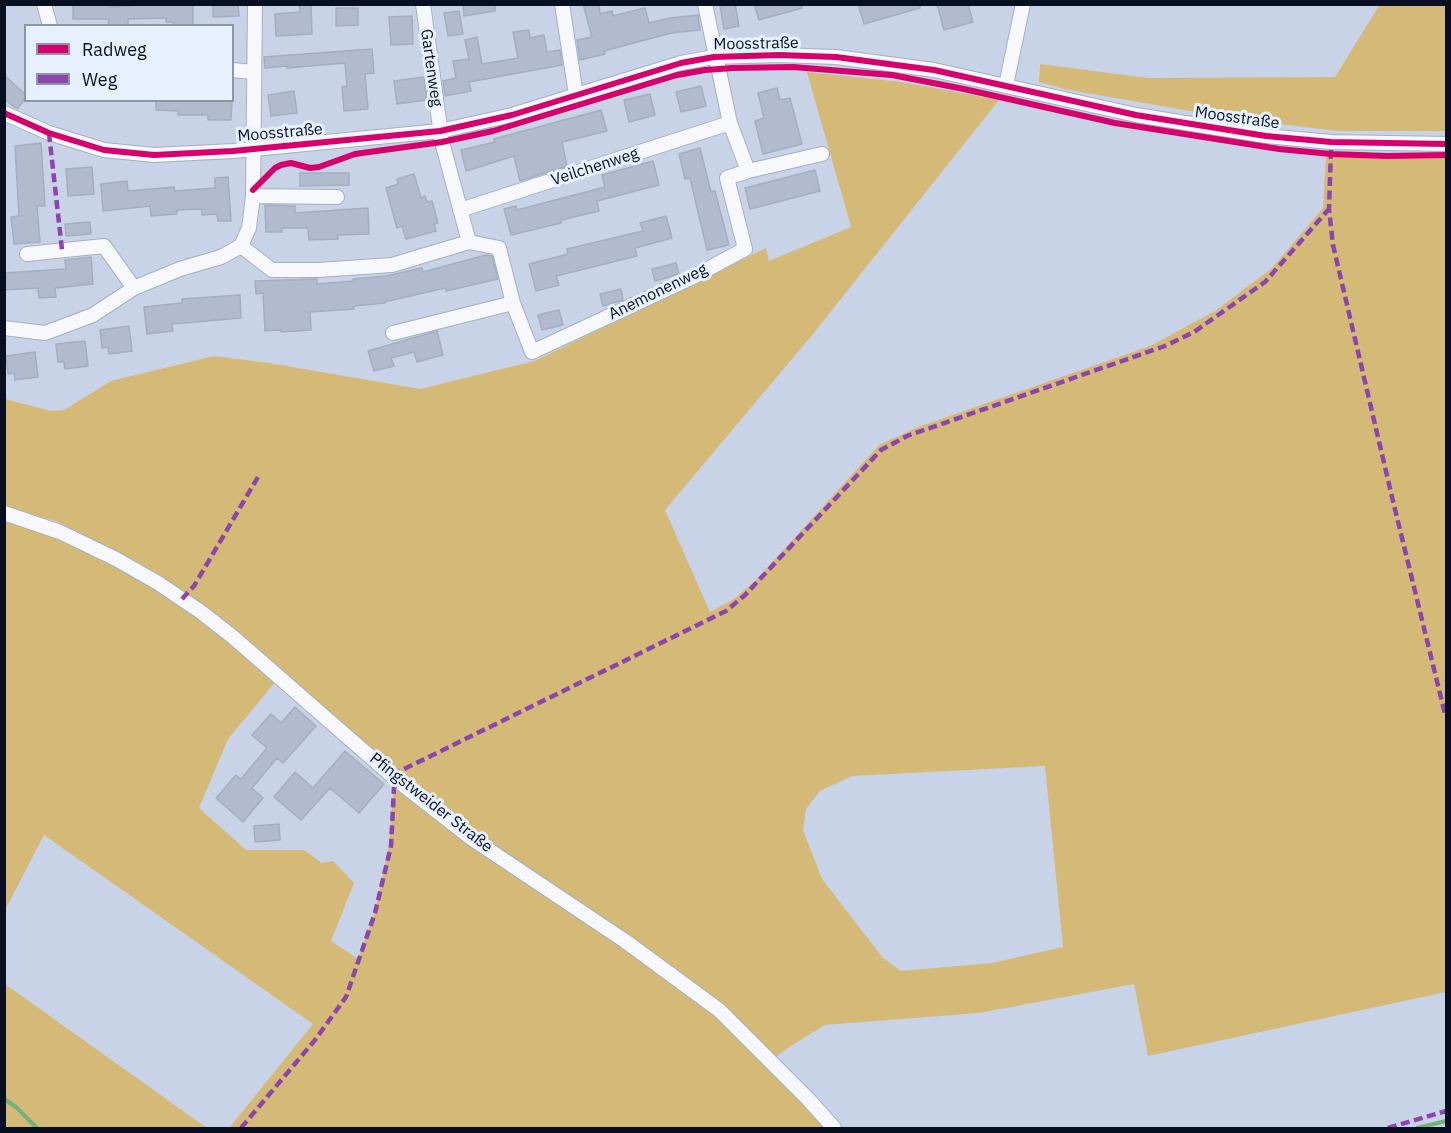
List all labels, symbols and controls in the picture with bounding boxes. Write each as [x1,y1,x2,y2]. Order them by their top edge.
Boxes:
legend [24,24,234,102]
street label: Gartenweg [416,28,446,108]
street label: Moosstraße [713,34,799,54]
text: Radweg [82,38,147,61]
text: Weg [82,68,117,91]
street label: Moosstraße [1193,103,1281,133]
street label: Moosstraße [237,120,323,146]
street label: Veilchenweg [549,144,641,190]
street label: Anemonenweg [606,260,710,324]
street label: Pfingstweider Straße [366,749,496,857]

